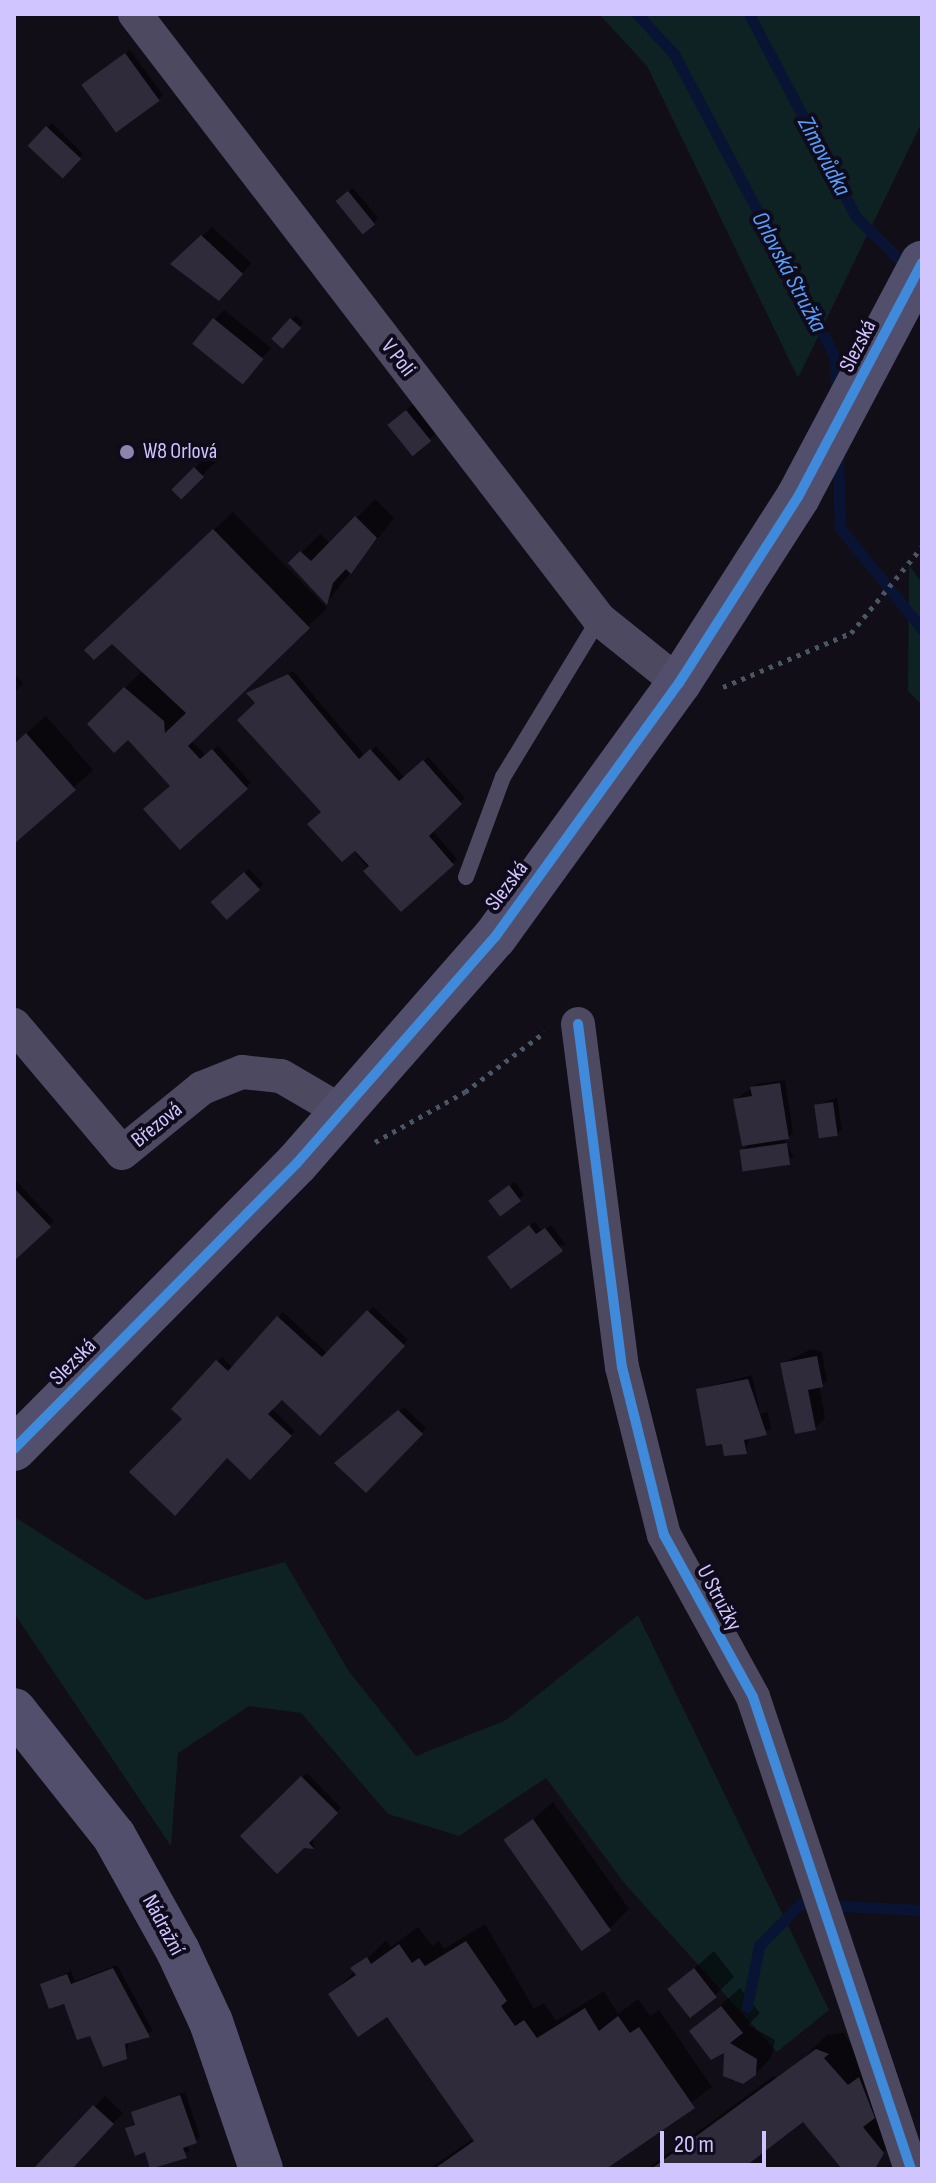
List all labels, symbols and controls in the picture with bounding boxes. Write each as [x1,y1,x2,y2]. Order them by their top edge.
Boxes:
water label: Zimovůdka [791,111,857,201]
water label: Orlovská Stružka [745,207,833,337]
street label: Slezská [834,315,882,377]
street label: V Poli [375,334,421,382]
place label: W8 Orlová [143,439,217,465]
marker: W8 Orlová [118,443,136,461]
street label: Slezská [480,856,534,916]
street label: Březová [126,1097,188,1153]
street label: Slezská [44,1333,102,1391]
street label: U Stružky [691,1561,747,1635]
street label: Nádražní [136,1890,190,1960]
scale bar [664,2115,770,2165]
text: 20 m [674,2130,714,2159]

